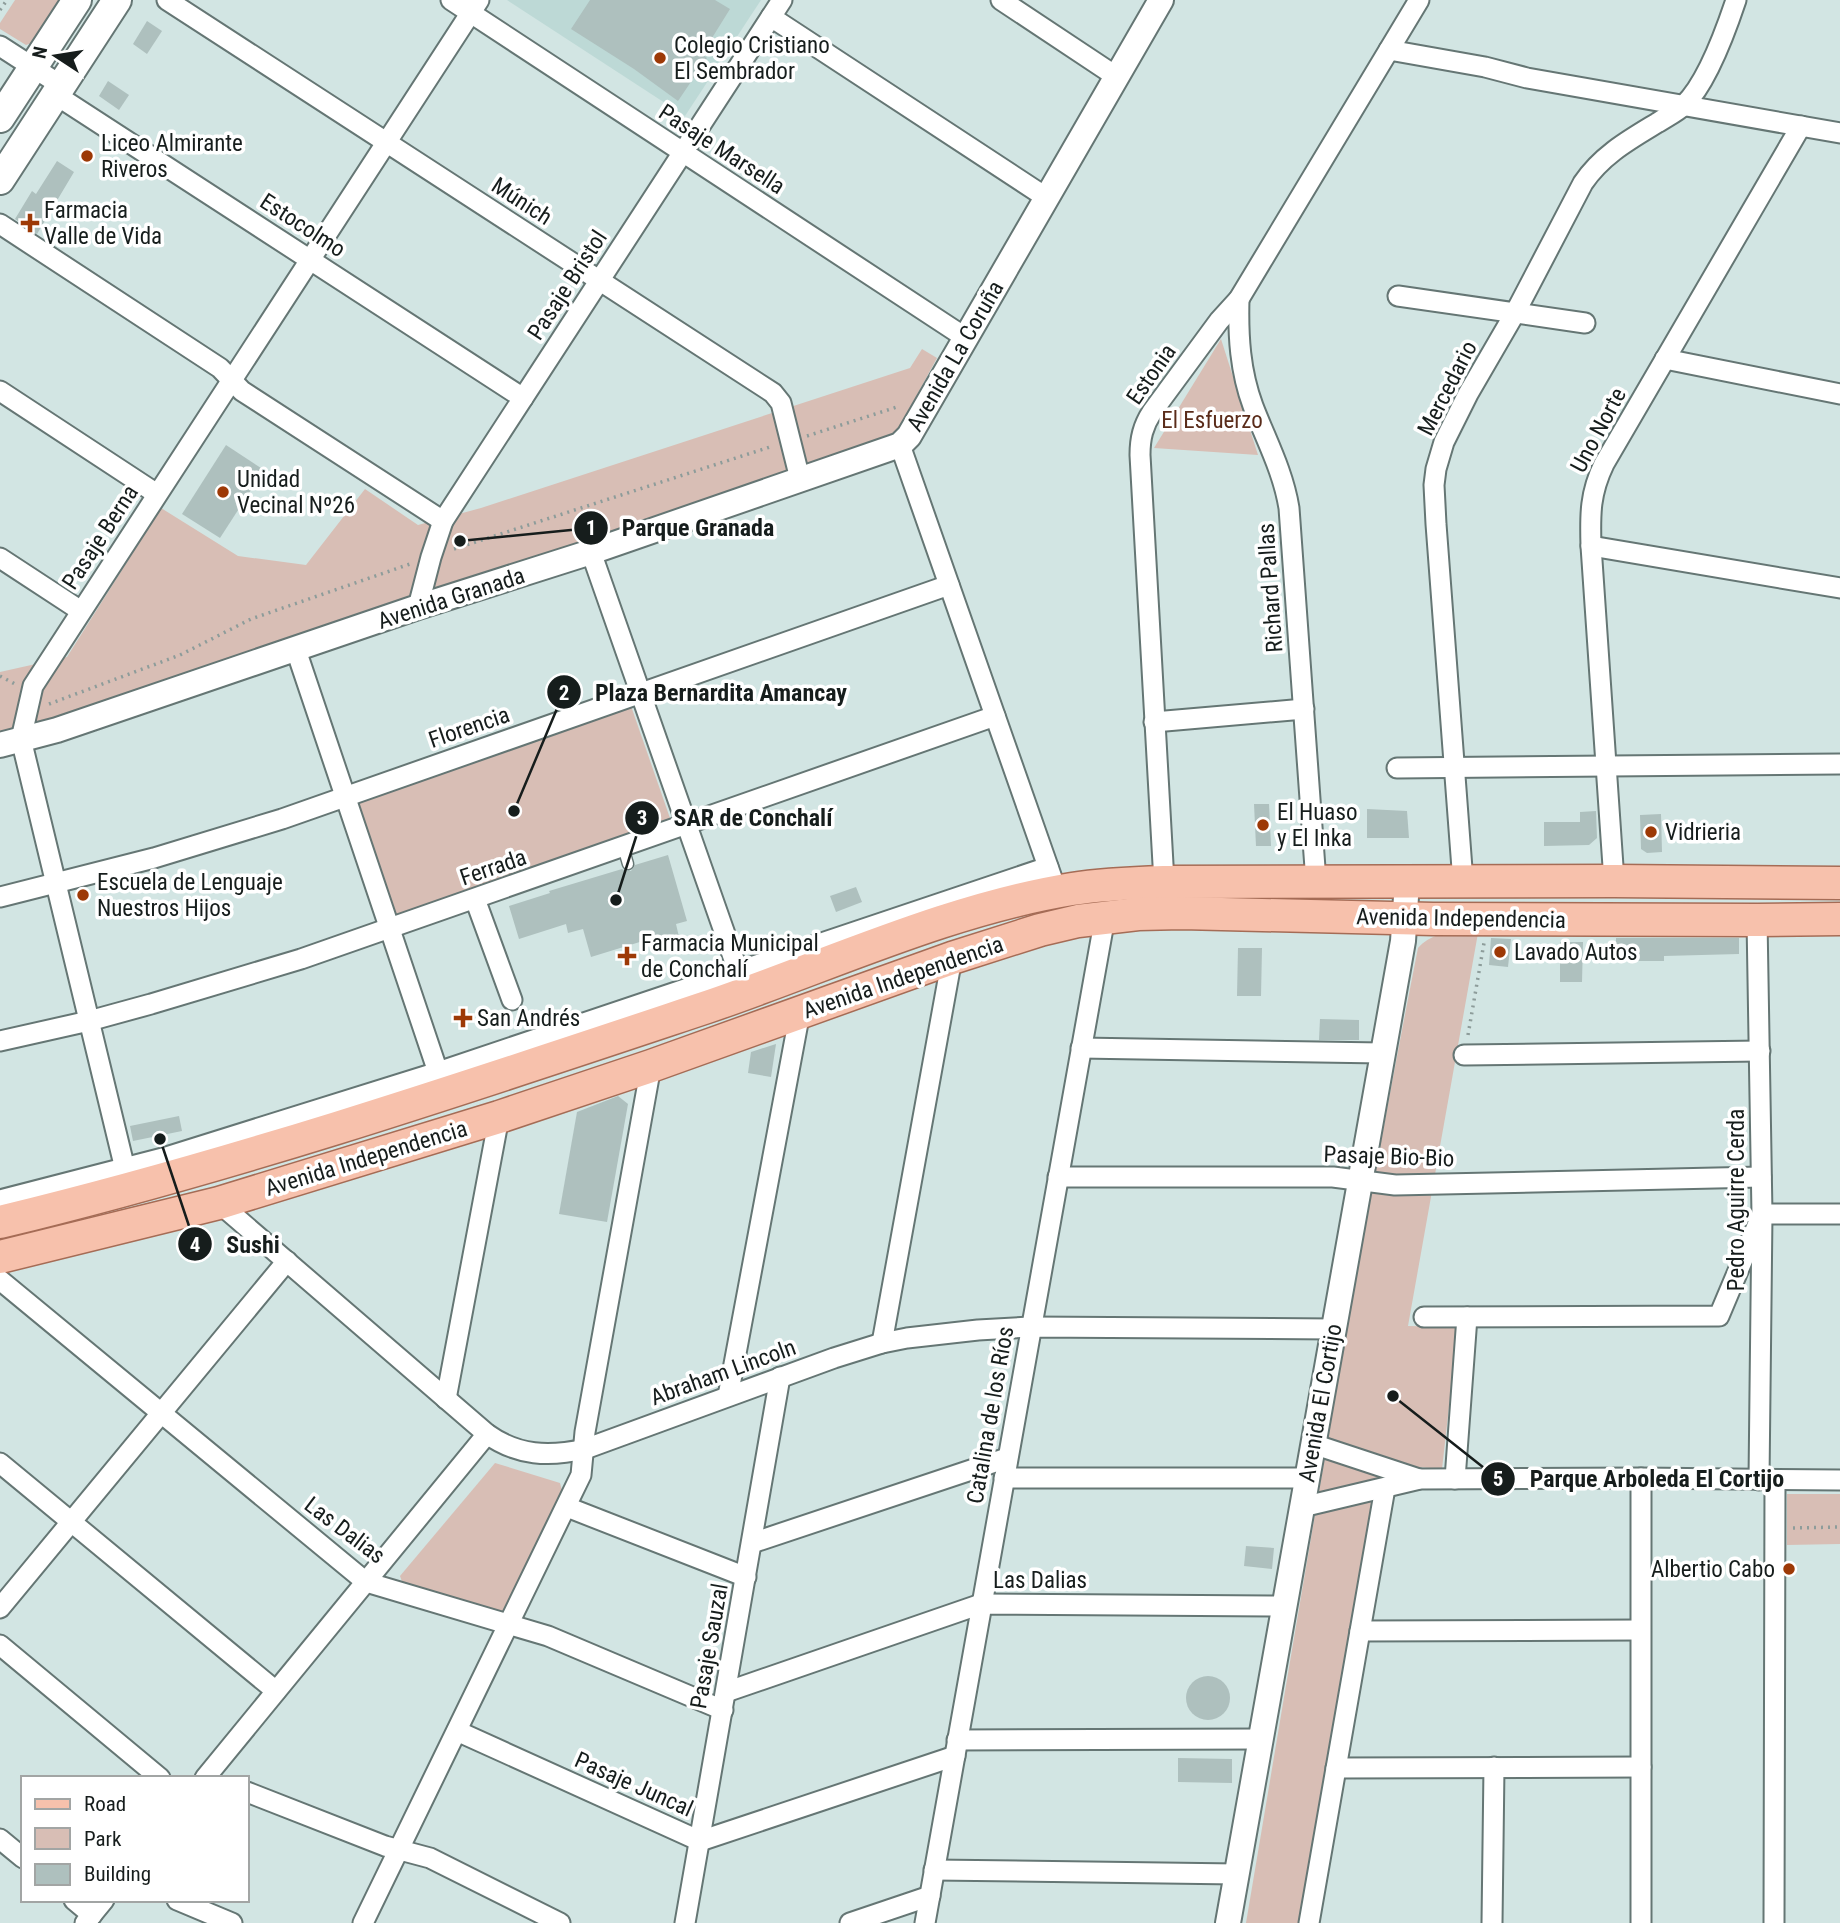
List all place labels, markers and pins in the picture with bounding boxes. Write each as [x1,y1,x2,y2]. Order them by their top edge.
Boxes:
place label: Colegio Cristiano El Sembrador [674,32,830,85]
marker: Colegio Cristiano El Sembrador [652,50,668,66]
place label: Liceo Almirante Riveros [101,130,243,183]
marker: Liceo Almirante Riveros [79,148,95,164]
place label: Farmacia Valle de Vida [44,197,162,250]
marker: Farmacia Valle de Vida [22,215,38,231]
place label: Unidad Vecinal Nº26 [237,466,355,519]
marker: Unidad Vecinal Nº26 [215,484,231,500]
callout: Parque Granada [573,505,789,550]
callout: Plaza Bernardita Amancay [546,670,861,715]
callout: SAR de Conchalí [625,795,846,840]
place label: El Huaso y El Inka [1277,799,1357,852]
marker: El Huaso y El Inka [1255,817,1271,833]
place label: Vidrieria [1665,819,1741,846]
marker: Vidrieria [1643,824,1659,840]
place label: Escuela de Lenguaje Nuestros Hijos [97,869,283,922]
marker: Escuela de Lenguaje Nuestros Hijos [75,887,91,903]
place label: Farmacia Municipal de Conchalí [641,930,819,983]
place label: Lavado Autos [1514,939,1638,966]
marker: Lavado Autos [1492,944,1508,960]
marker: Farmacia Municipal de Conchalí [619,948,635,964]
place label: San Andrés [477,1005,580,1032]
marker: San Andrés [455,1010,471,1026]
callout: Sushi [178,1222,294,1267]
callout: Parque Arboleda El Cortijo [1480,1456,1798,1501]
place label: Albertio Cabo [1651,1556,1775,1583]
marker: Albertio Cabo [1781,1561,1797,1577]

